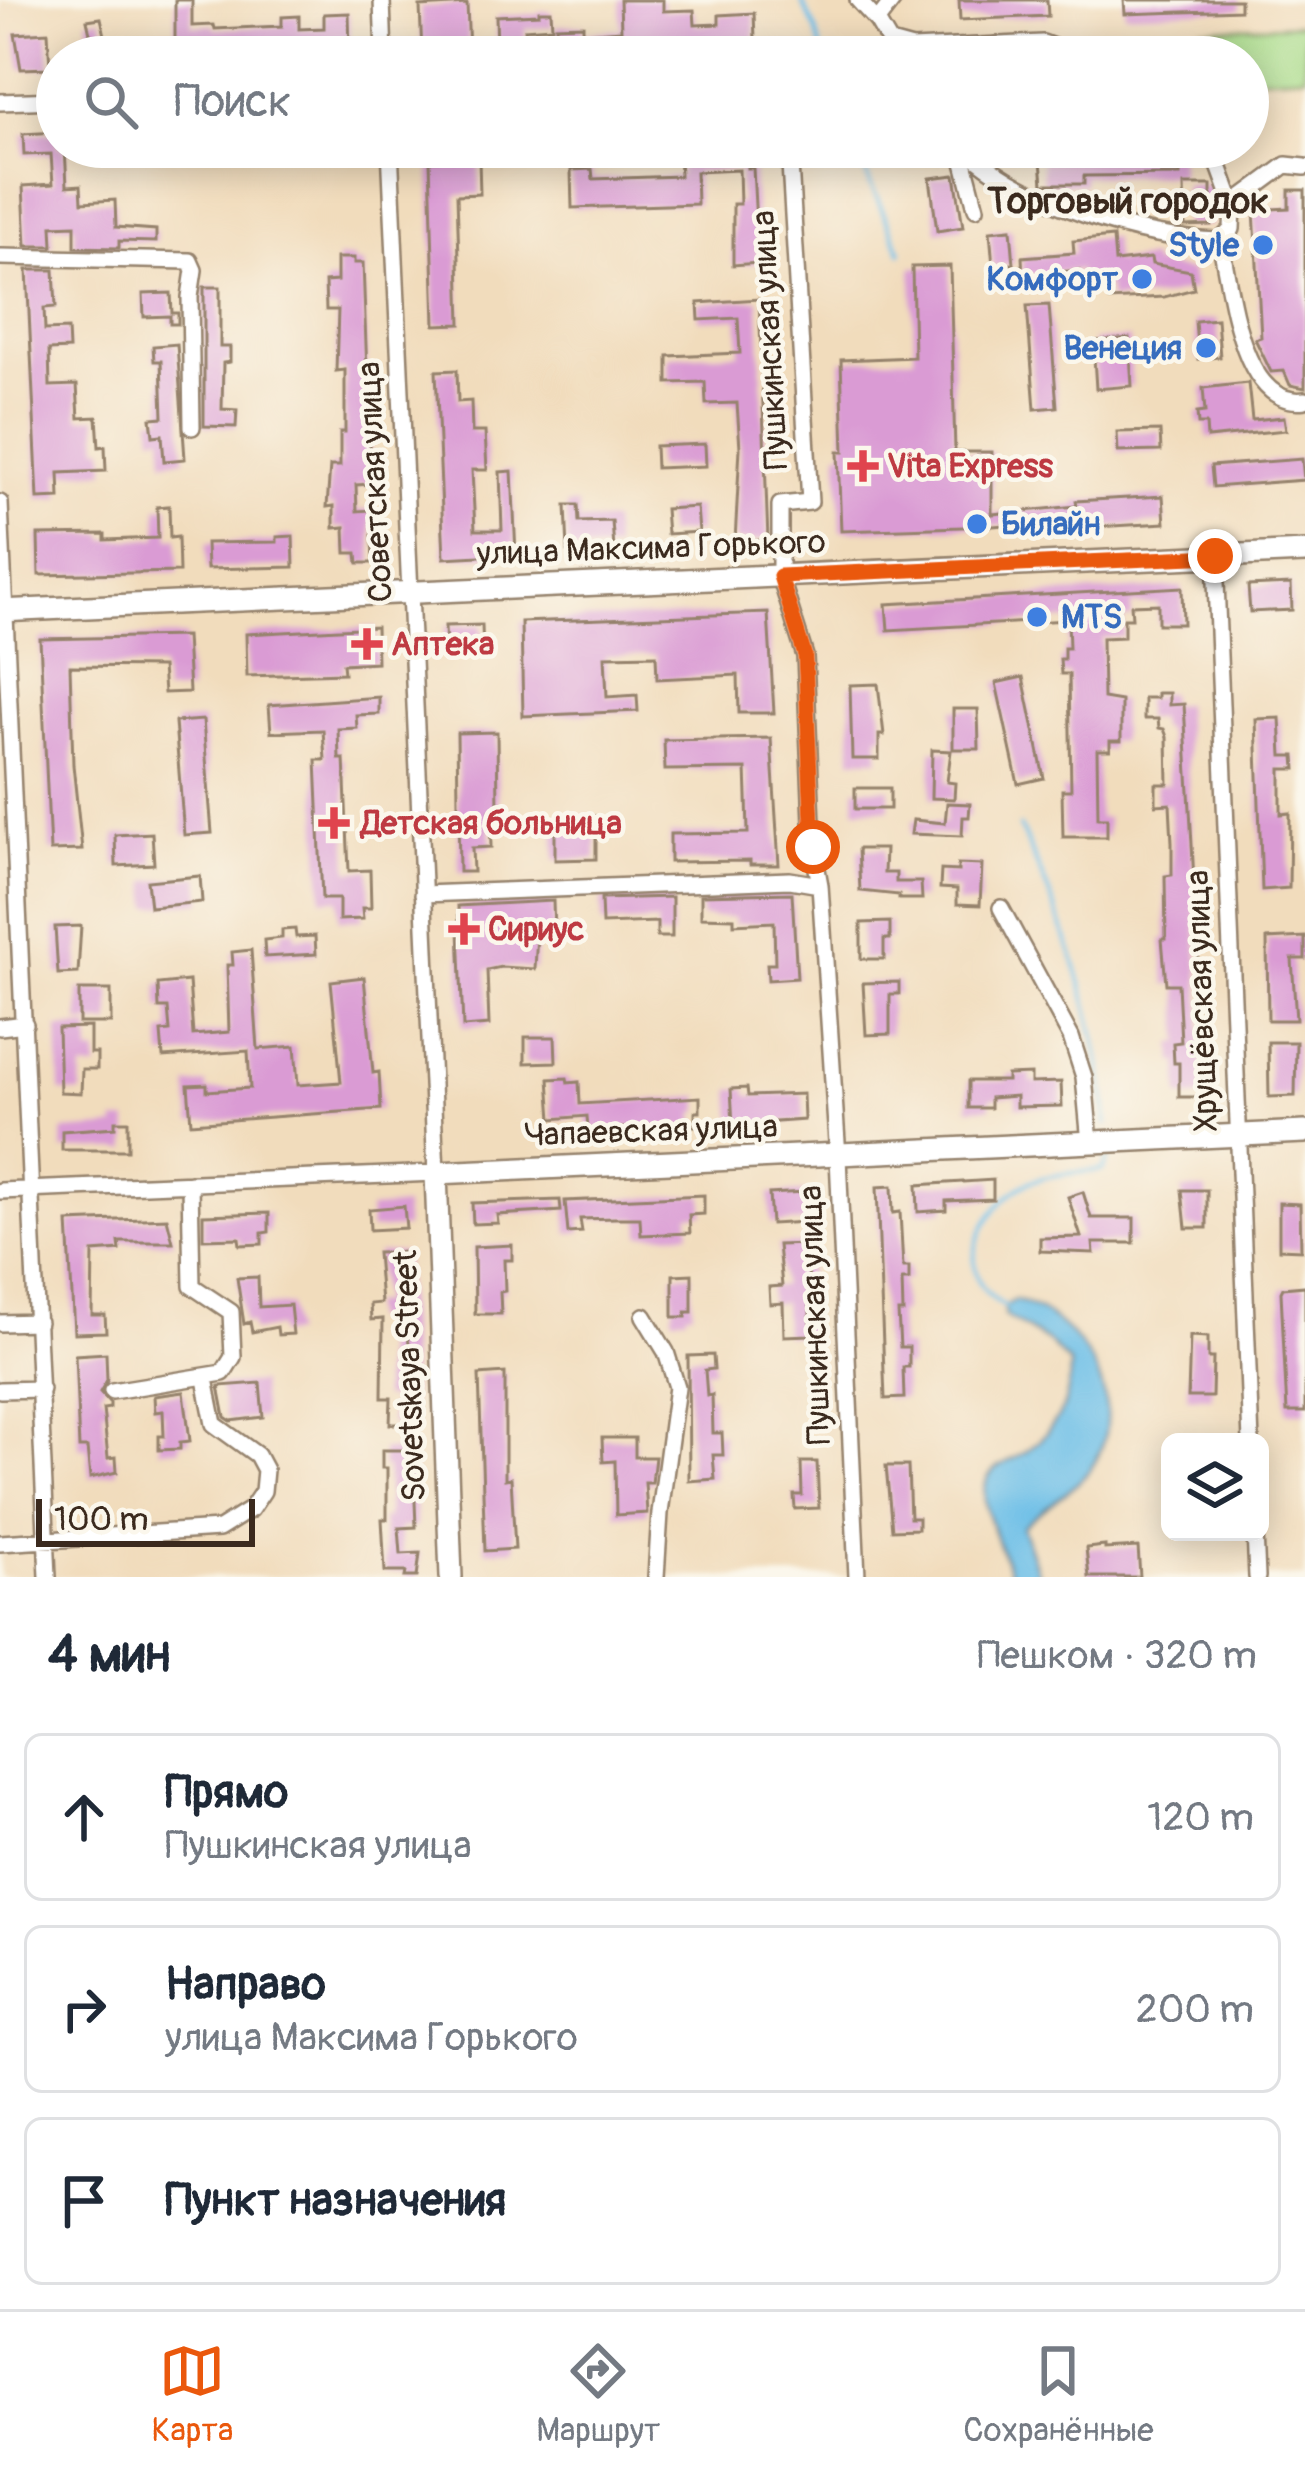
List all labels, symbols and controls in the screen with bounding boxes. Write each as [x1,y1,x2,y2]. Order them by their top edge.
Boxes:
search box [36,36,1269,168]
icon: search [78,69,144,135]
text: Поиск [174,74,291,130]
district label: Торговый городок [987,179,1269,224]
street label: Пушкинская улица [743,209,797,471]
place label: Style [1168,225,1240,266]
marker: Style [1250,232,1276,258]
place label: Комфорт [986,259,1118,300]
marker: Комфорт [1129,266,1155,292]
place label: Венеция [1063,328,1182,369]
marker: Венеция [1193,335,1219,361]
street label: Советская улица [348,361,402,603]
place label: Vita Express [887,446,1053,487]
marker: Vita Express [850,453,876,479]
place label: Билайн [1001,504,1101,545]
marker: Билайн [964,511,990,537]
street label: улица Максима Горького [475,521,826,575]
route end [1188,529,1242,583]
place label: MTS [1061,597,1122,638]
marker: MTS [1024,604,1050,630]
place label: Аптека [391,624,494,665]
marker: Аптека [354,631,380,657]
place label: Детская больница [359,803,622,844]
marker: Детская больница [318,807,350,839]
route start [786,820,840,874]
street label: Хрущёвская улица [1177,869,1227,1133]
place label: Сириус [488,909,584,950]
marker: Сириус [451,916,477,942]
street label: Чапаевская улица [523,1106,779,1156]
street label: Пушкинская улица [790,1185,840,1445]
street label: Sovetskaya Street [385,1249,435,1502]
map controls [1161,1433,1269,1541]
button: layers [1161,1433,1269,1541]
scale bar [36,1493,255,1546]
text: 100 m [54,1499,148,1540]
text: 4 мин [48,1623,170,1687]
text: Пешком · 320 m [977,1631,1257,1680]
text: Прямо [165,1765,288,1821]
icon: ahead [51,1784,117,1850]
text: 120 m [1147,1793,1254,1842]
text: Пушкинская улица [165,1821,472,1870]
text: Направо [165,1957,326,2013]
icon: right [51,1976,117,2042]
text: 200 m [1136,1985,1254,2034]
text: улица Максима Горького [165,2013,578,2062]
icon: arrive [51,2168,117,2234]
text: Пункт назначения [165,2173,506,2229]
tab: Карта [151,2338,233,2451]
tab: Маршрут [536,2338,660,2451]
tab: Сохранённые [963,2338,1154,2451]

